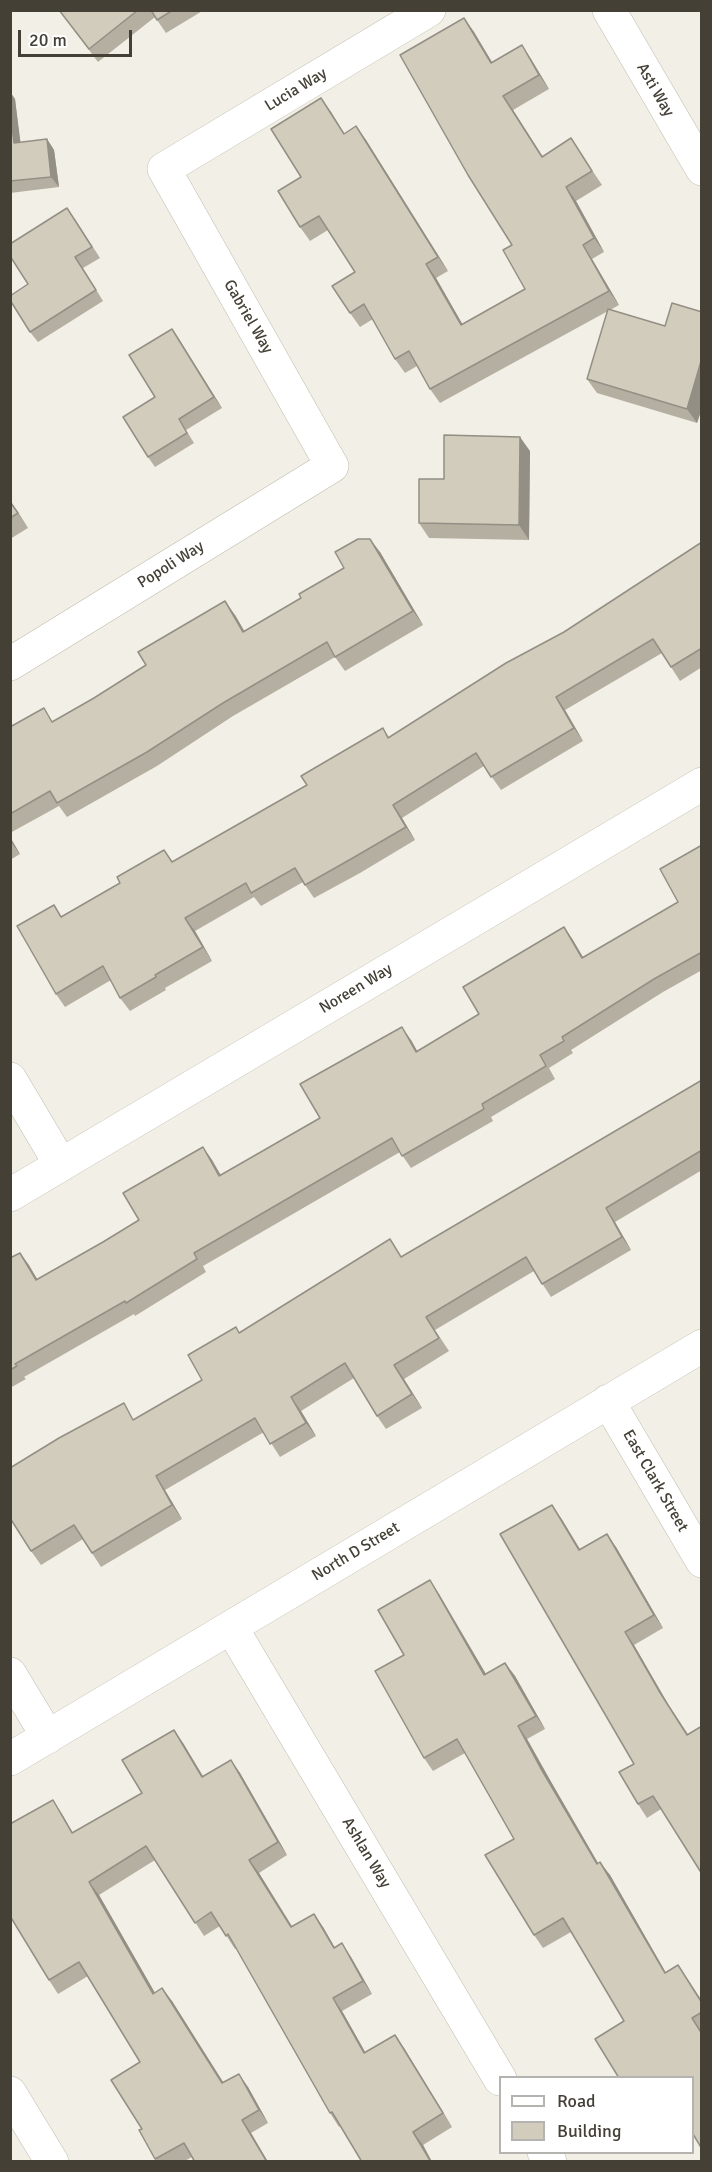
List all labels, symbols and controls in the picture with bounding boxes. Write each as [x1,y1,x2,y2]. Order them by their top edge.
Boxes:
scale bar [21,18,135,56]
text: 20 m [29,29,67,51]
street label: Asti Way [632,60,678,120]
street label: Lucia Way [262,64,330,116]
street label: Gabriel Way [219,277,277,357]
street label: Popoli Way [134,537,208,593]
street label: Noreen Way [316,960,396,1018]
street label: East Clark Street [618,1426,692,1536]
street label: North D Street [309,1518,403,1586]
street label: Ashlan Way [337,1814,395,1892]
legend [499,2076,694,2154]
text: Road [557,2090,596,2112]
text: Building [557,2120,621,2142]

